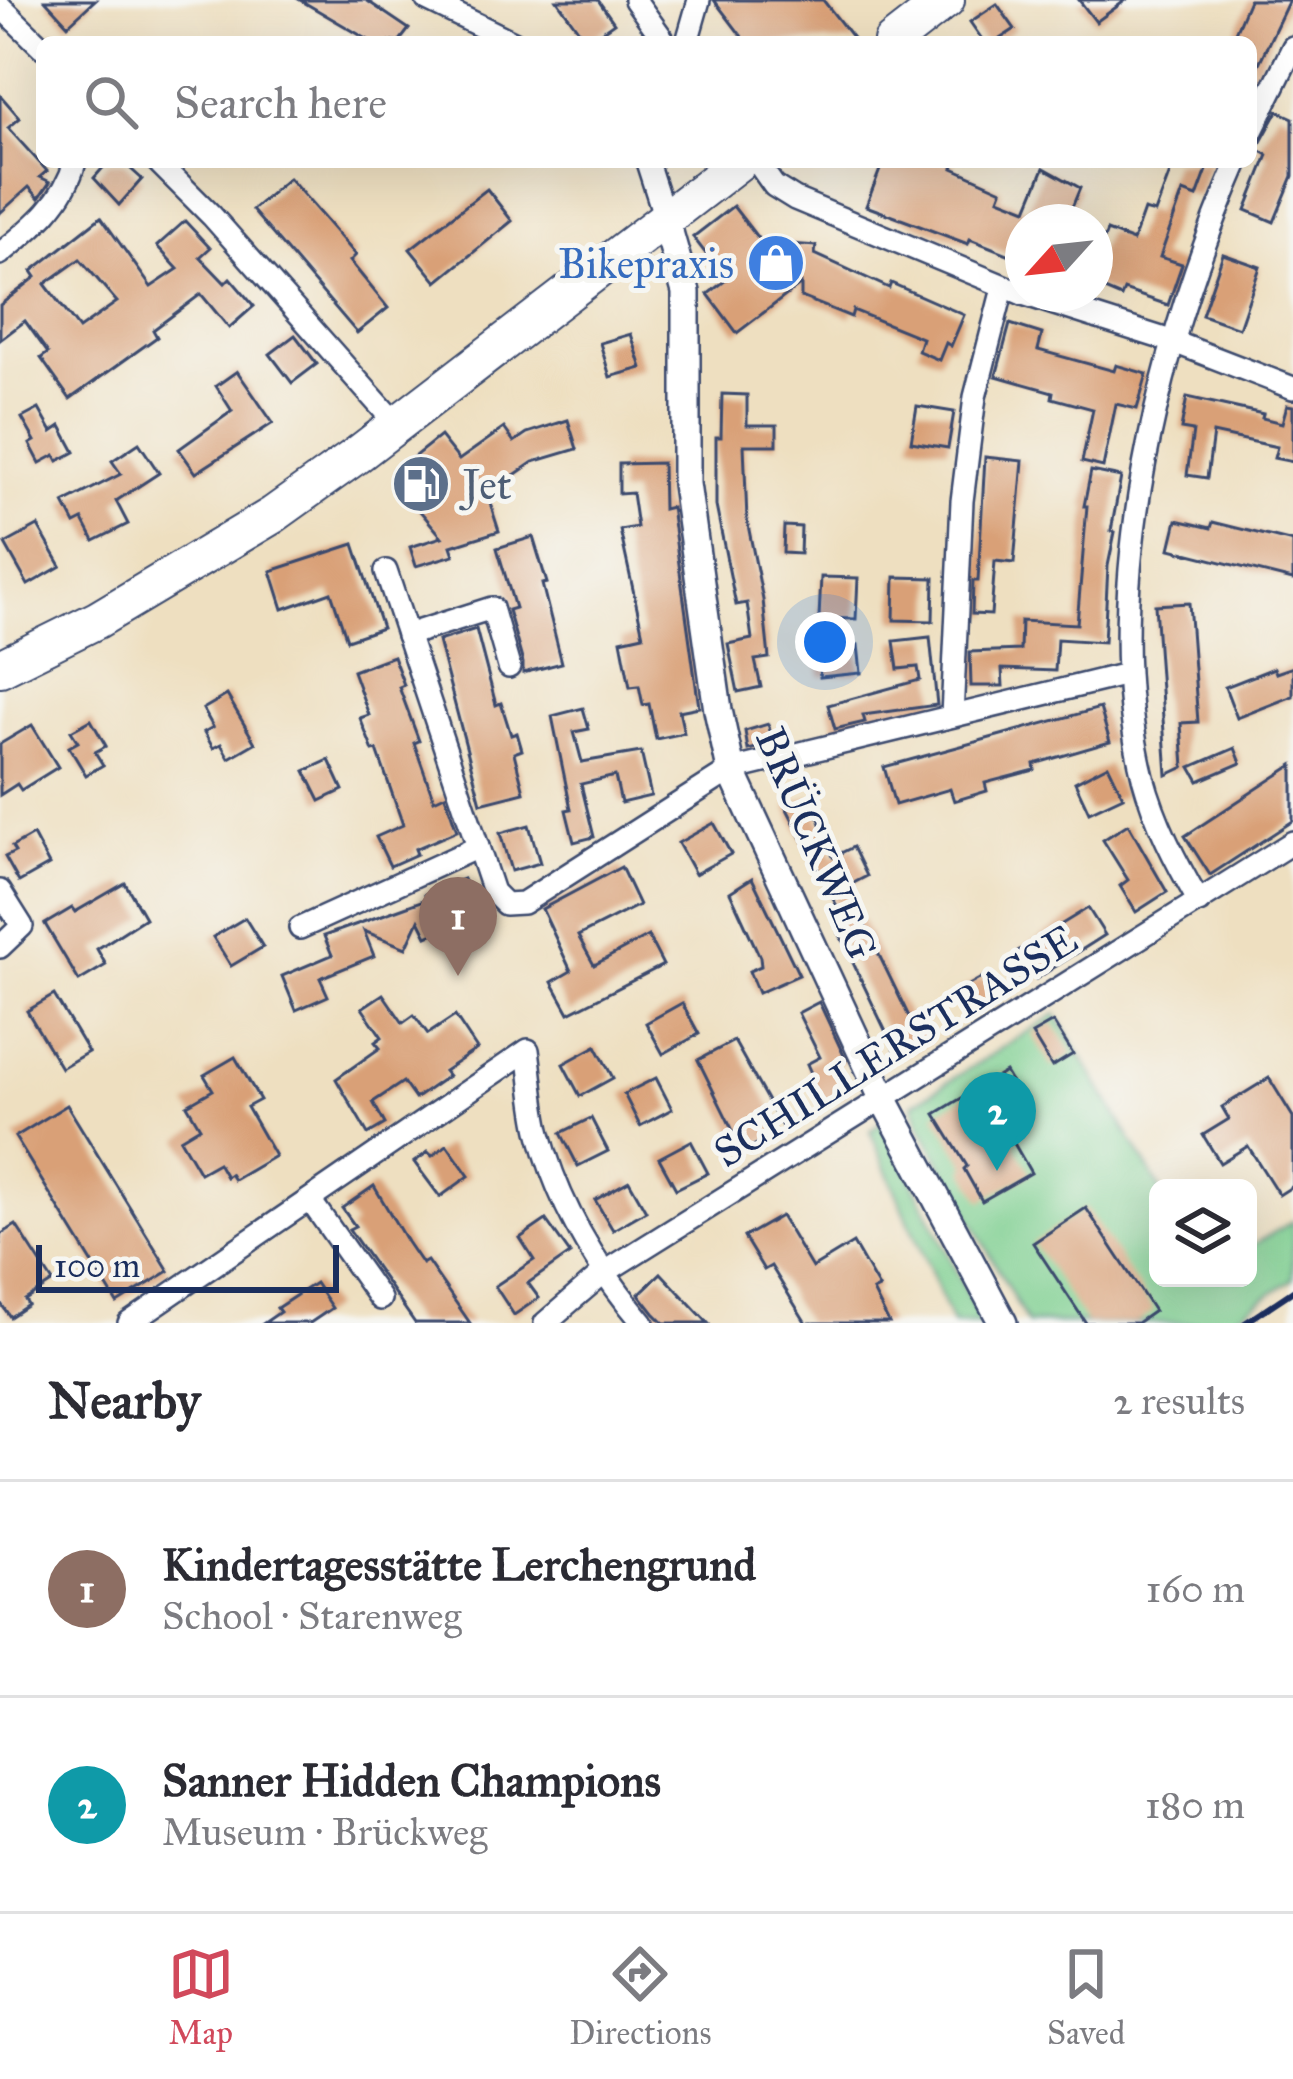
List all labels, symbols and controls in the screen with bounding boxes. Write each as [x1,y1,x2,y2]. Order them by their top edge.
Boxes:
search box [36,36,1257,168]
icon: search [78,69,144,135]
text: Search here [174,75,387,130]
north arrow [1005,204,1113,312]
shop icon: Bikepraxis [745,232,807,294]
place label: Bikepraxis [558,238,734,290]
fuel station icon: Jet [390,453,452,515]
place label: Jet [459,459,512,511]
your location [795,612,855,672]
street label: BRÜCKWEG [744,720,888,967]
pin: 1 [419,877,497,976]
street label: SCHILLERSTRASSE [705,913,1087,1179]
pin: 2 [958,1072,1036,1171]
map controls [1149,1179,1257,1287]
button: layers [1149,1179,1257,1287]
scale bar [36,1239,339,1292]
text: 100 m [54,1246,140,1286]
text: Nearby [48,1370,200,1432]
text: 2 results [1113,1377,1245,1425]
text: Kindertagesstätte Lerchengrund [162,1537,756,1592]
text: 1 [79,1565,95,1613]
text: 160 m [1146,1565,1245,1613]
text: School · Starenweg [162,1592,462,1640]
text: Sanner Hidden Champions [162,1753,661,1808]
text: 2 [77,1781,97,1829]
text: 180 m [1145,1781,1245,1829]
text: Museum · Brückweg [162,1808,487,1856]
tab: Map [168,1941,234,2053]
tab: Directions [569,1941,711,2053]
tab: Saved [1047,1941,1125,2053]

